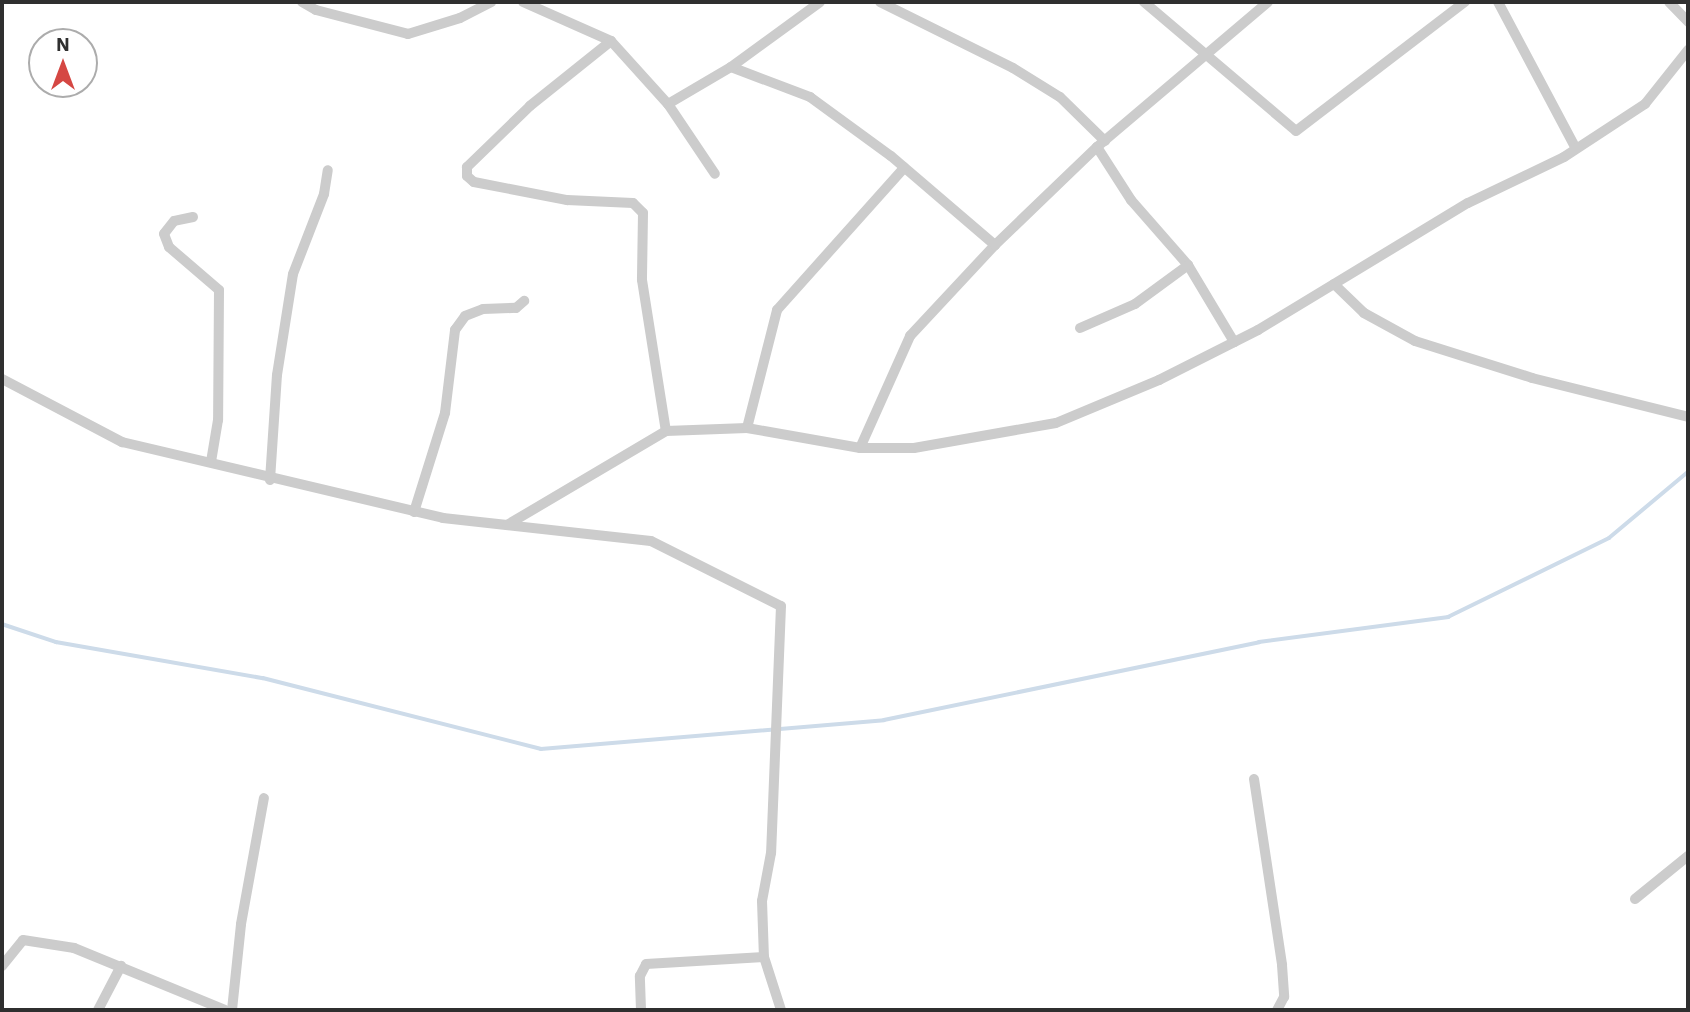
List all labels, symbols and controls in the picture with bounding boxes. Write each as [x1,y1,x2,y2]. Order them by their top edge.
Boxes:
north arrow [28,28,98,98]
text: N [56,32,70,56]

